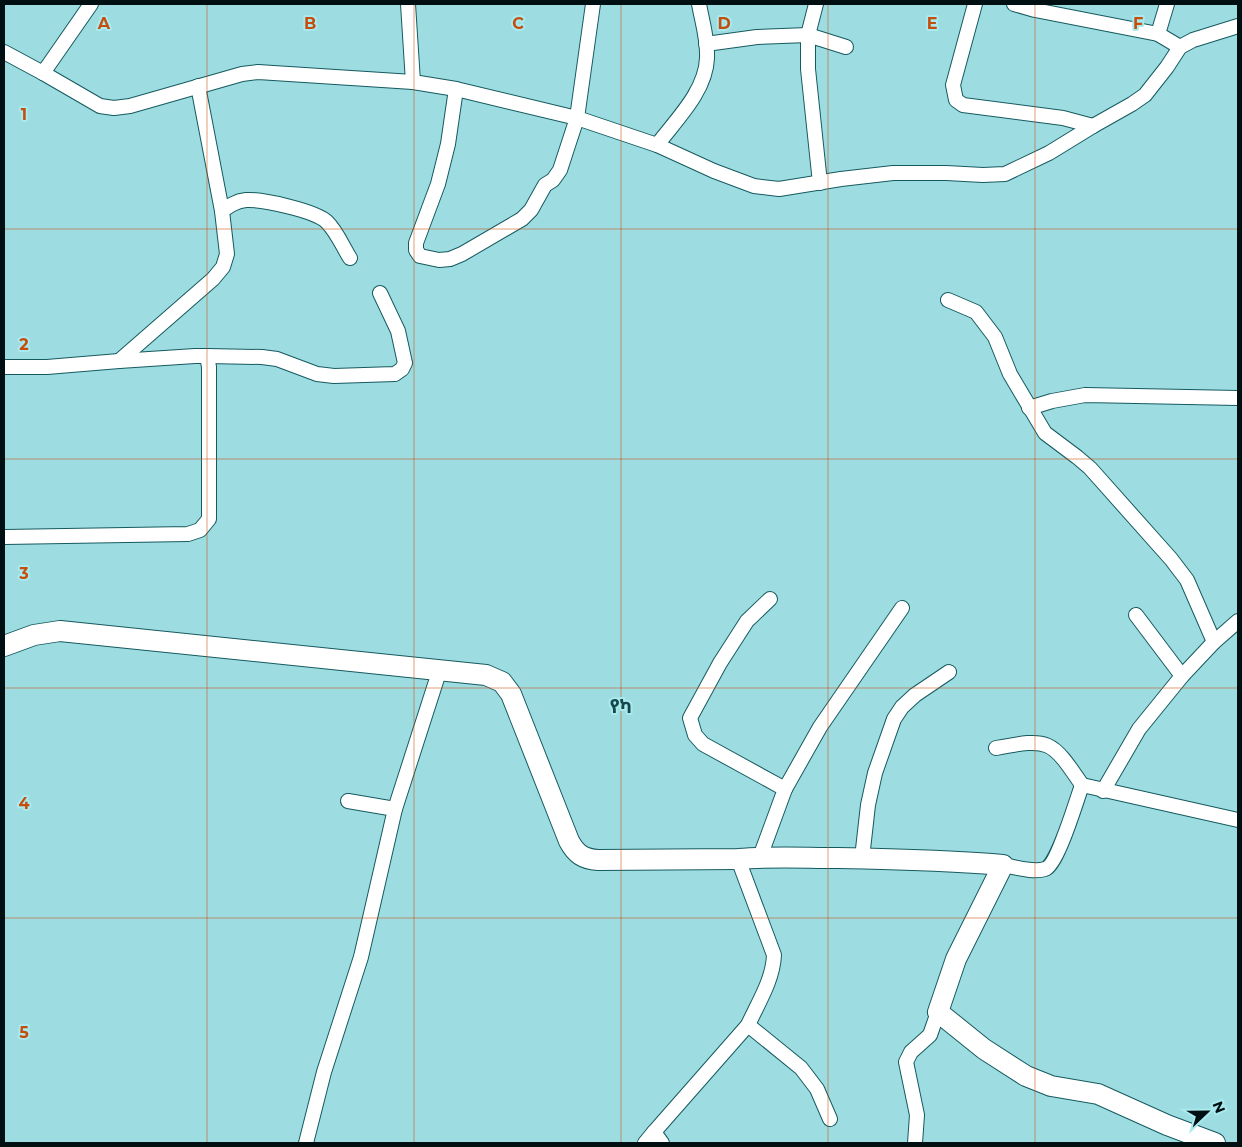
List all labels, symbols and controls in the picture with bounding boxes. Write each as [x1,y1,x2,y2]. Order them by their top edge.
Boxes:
text: A [97,14,111,33]
text: B [304,14,316,33]
text: C [512,14,524,33]
text: D [717,14,731,33]
text: E [927,14,937,33]
text: F [1133,14,1143,33]
text: 1 [21,105,27,124]
text: 2 [19,335,29,354]
text: 3 [18,564,29,583]
district label: የካ [610,695,632,718]
text: 4 [18,794,30,813]
text: 5 [19,1023,29,1042]
north arrow [1182,1087,1232,1137]
text: N [1209,1099,1230,1116]

